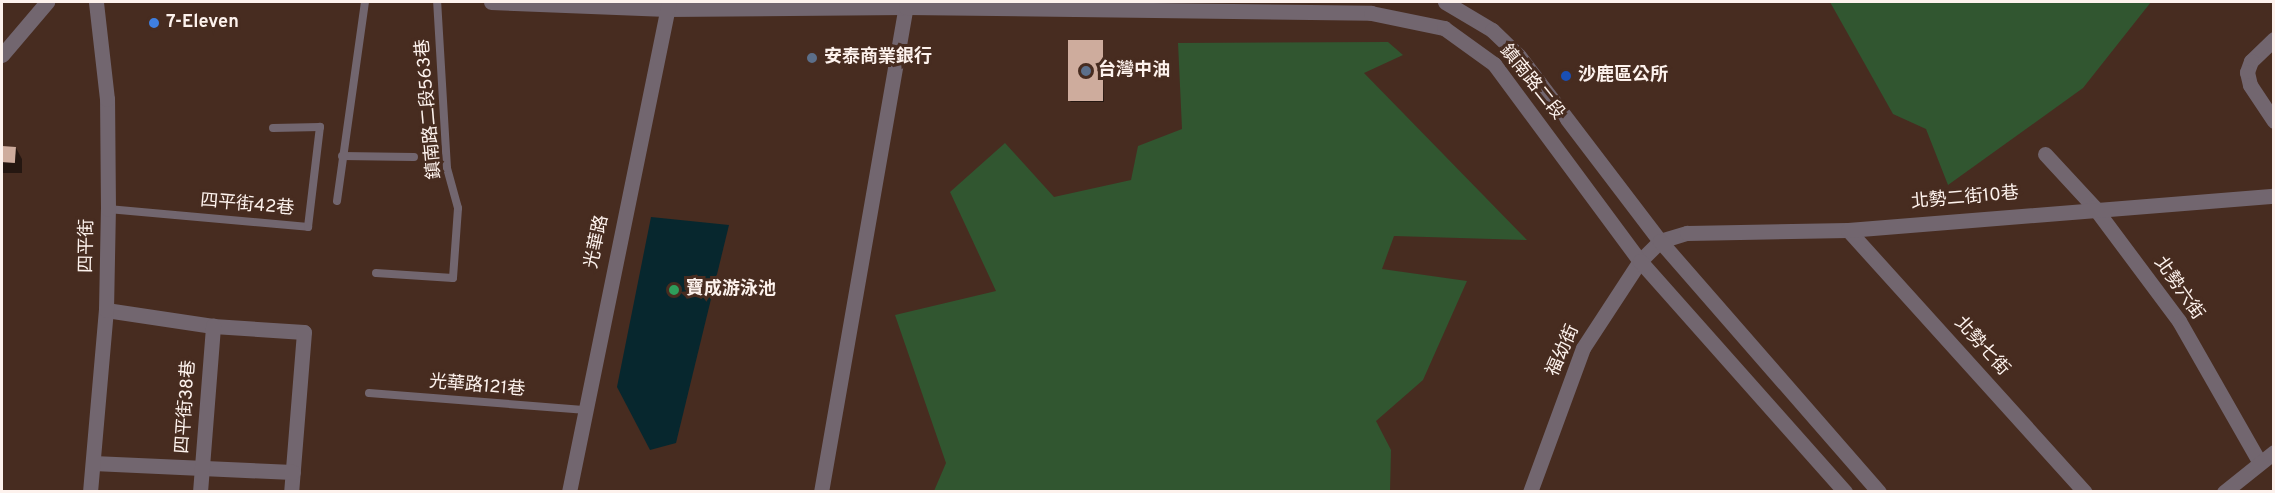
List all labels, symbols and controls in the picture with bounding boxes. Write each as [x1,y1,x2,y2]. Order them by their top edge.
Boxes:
place label: 7-Eleven [166,12,239,34]
marker: 7-Eleven [147,16,161,30]
street label: 鎮南路二段563巷 [413,38,447,180]
street label: 鎮南路二段 [1494,41,1568,125]
place label: 安泰商業銀行 [824,47,932,69]
marker: 安泰商業銀行 [805,51,819,65]
place label: 台灣中油 [1098,60,1170,82]
marker: 台灣中油 [1079,64,1093,78]
place label: 沙鹿區公所 [1578,65,1668,87]
marker: 沙鹿區公所 [1559,69,1573,83]
street label: 北勢二街10巷 [1910,184,2020,214]
street label: 四平街42巷 [199,191,295,221]
street label: 光華路 [582,213,614,271]
street label: 四平街 [77,219,99,273]
street label: 北勢六街 [2149,253,2207,325]
place label: 寶成游泳池 [686,279,776,301]
marker: 寶成游泳池 [667,283,681,297]
street label: 北勢七街 [1949,313,2013,381]
street label: 福幼街 [1543,322,1585,380]
street label: 四平街38巷 [173,359,201,455]
street label: 光華路121巷 [428,372,526,402]

